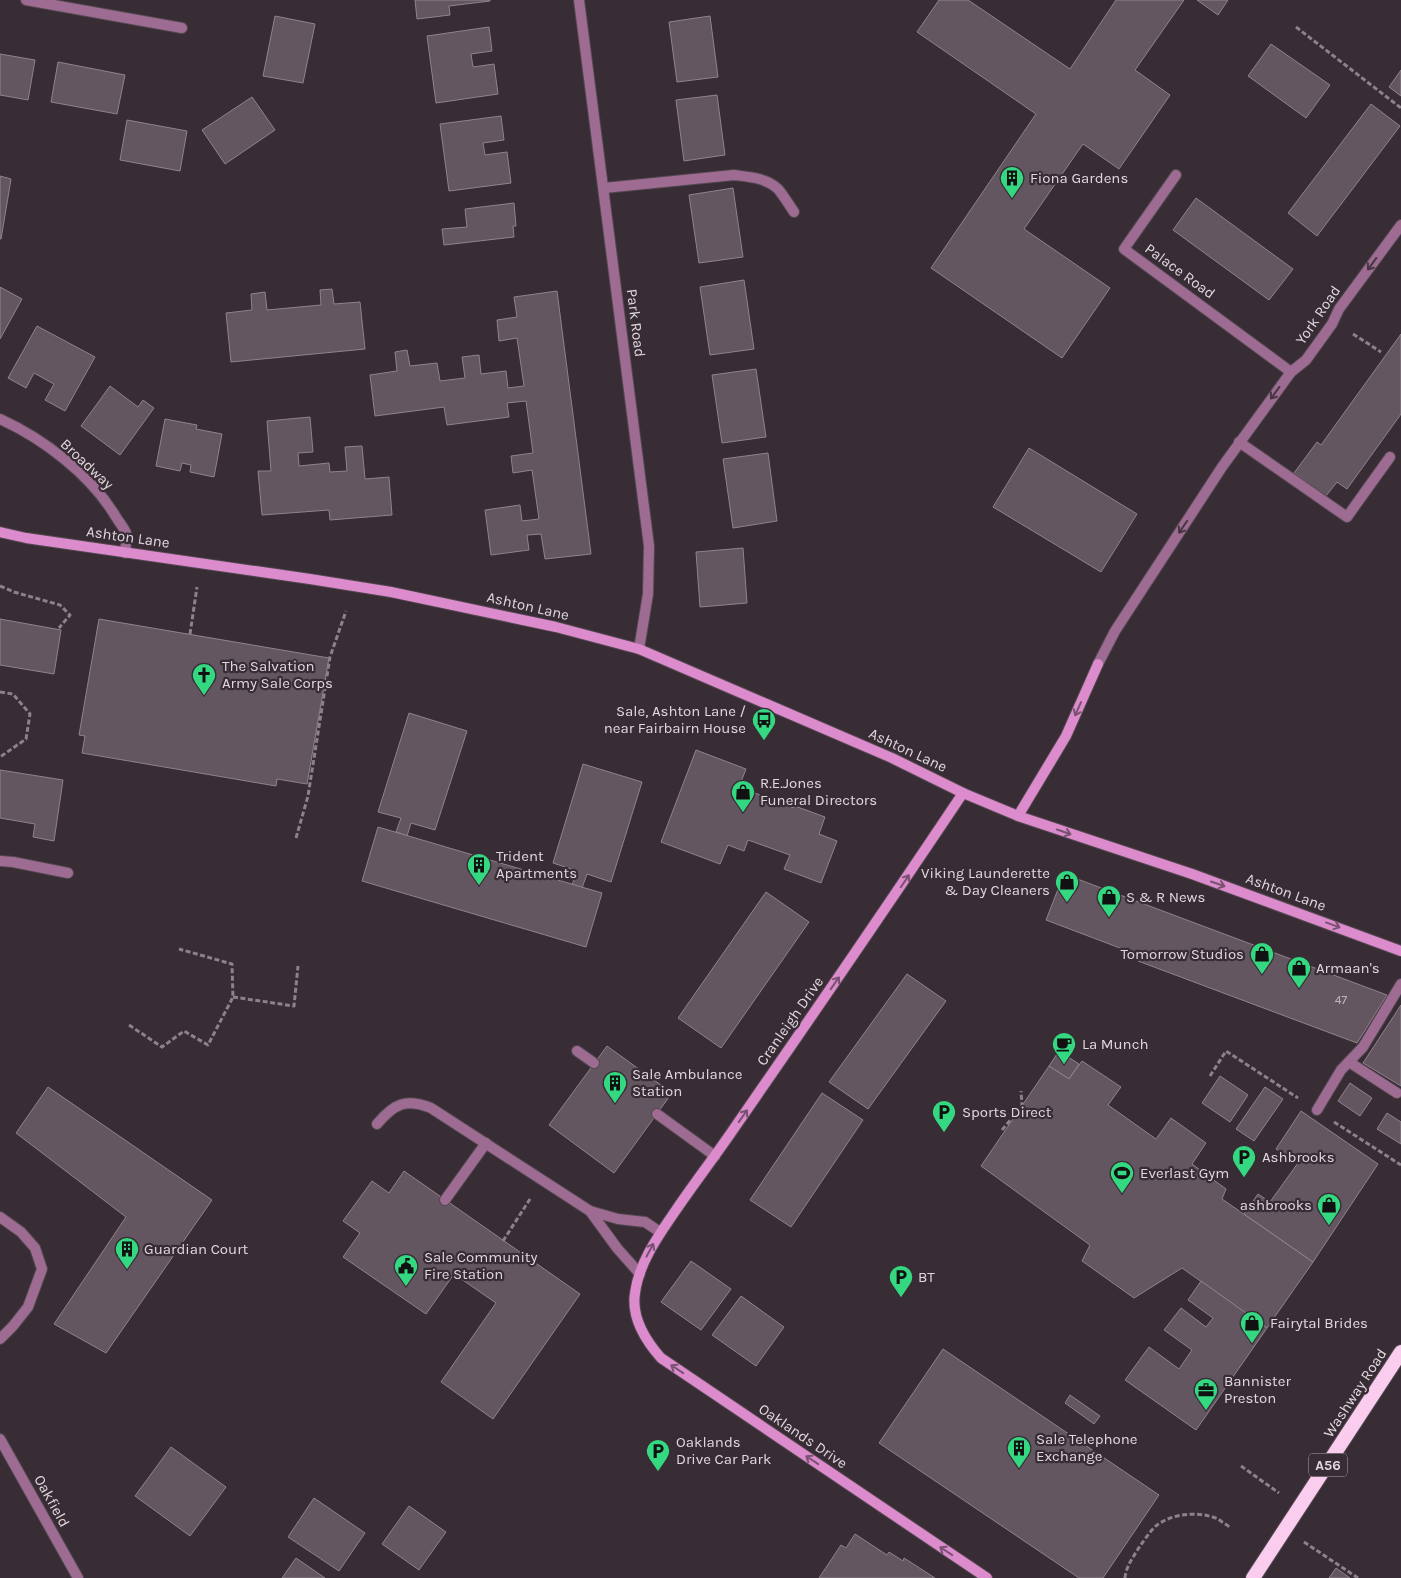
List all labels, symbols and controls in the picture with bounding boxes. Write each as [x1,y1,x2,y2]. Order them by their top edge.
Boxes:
building icon: Fiona Gardens [999,165,1025,199]
place label: Fiona Gardens [1030,169,1128,187]
street label: Palace Road [1141,239,1219,303]
one-way arrow [1367,257,1377,271]
street label: York Road [1292,282,1344,348]
street label: Park Road [623,288,649,358]
one-way arrow [1270,386,1281,399]
street label: Broadway [57,435,117,493]
one-way arrow [1178,519,1188,533]
street label: Ashton Lane [85,522,171,552]
street label: Ashton Lane [485,588,571,624]
place label: The Salvation Army Sale Corps [222,657,333,692]
church icon: The Salvation Army Sale Corps [191,662,217,696]
one-way arrow [1072,701,1082,716]
place label: Sale, Ashton Lane / near Fairbairn House [604,702,746,737]
bus stop icon: Sale, Ashton Lane / near Fairbairn House [751,707,777,741]
street label: Ashton Lane [866,724,950,776]
place label: R.E.Jones Funeral Directors [760,774,877,809]
shop icon: R.E.Jones Funeral Directors [730,779,756,813]
one-way arrow [1056,828,1071,837]
place label: Trident Apartments [496,847,577,882]
building icon: Trident Apartments [466,852,492,886]
place label: Viking Launderette & Day Cleaners [921,864,1050,899]
shop icon: Viking Launderette & Day Cleaners [1054,869,1080,903]
street label: Ashton Lane [1243,869,1329,915]
one-way arrow [899,874,910,888]
one-way arrow [1210,880,1225,889]
shop icon: S & R News [1096,884,1122,918]
place label: S & R News [1126,888,1205,906]
one-way arrow [1325,921,1340,930]
shop icon: Tomorrow Studios [1249,941,1275,975]
place label: Tomorrow Studios [1121,945,1244,963]
shop icon: Armaan's [1286,955,1312,989]
place label: Armaan's [1316,959,1380,977]
street label: Cranleigh Drive [753,973,827,1069]
one-way arrow [830,976,840,990]
house number: 47 [1335,993,1348,1007]
cafe icon: La Munch [1051,1031,1077,1065]
place label: La Munch [1082,1035,1148,1053]
place label: Sale Ambulance Station [632,1065,742,1100]
building icon: Sale Ambulance Station [602,1070,628,1104]
parking icon: Sports Direct [931,1099,957,1133]
place label: Sports Direct [962,1103,1052,1121]
one-way arrow [738,1109,748,1123]
parking icon: Ashbrooks [1231,1144,1257,1178]
place label: Ashbrooks [1262,1148,1335,1166]
sports icon: Everlast Gym [1109,1160,1135,1194]
place label: Everlast Gym [1140,1164,1229,1182]
shop icon: ashbrooks [1316,1192,1342,1226]
place label: ashbrooks [1240,1196,1312,1214]
building icon: Guardian Court [114,1236,140,1270]
place label: Guardian Court [144,1240,249,1258]
one-way arrow [645,1242,655,1257]
place label: Sale Community Fire Station [424,1248,537,1283]
public building icon: Sale Community Fire Station [393,1253,419,1287]
parking icon: BT [888,1264,914,1298]
place label: BT [918,1268,935,1286]
shop icon: Fairytal Brides [1239,1310,1265,1344]
place label: Fairytal Brides [1270,1314,1368,1332]
street label: Washway Road [1320,1345,1390,1441]
one-way arrow [670,1364,684,1374]
place label: Bannister Preston [1224,1372,1291,1407]
office icon: Bannister Preston [1193,1377,1219,1411]
street label: Oaklands Drive [755,1400,851,1472]
place label: Sale Telephone Exchange [1036,1430,1138,1465]
place label: Oaklands Drive Car Park [676,1433,771,1468]
building icon: Sale Telephone Exchange [1006,1435,1032,1469]
parking icon: Oaklands Drive Car Park [645,1438,671,1472]
road number: A56 [1309,1454,1347,1476]
one-way arrow [805,1455,819,1465]
street label: Oakfield [30,1472,74,1530]
one-way arrow [939,1546,953,1556]

